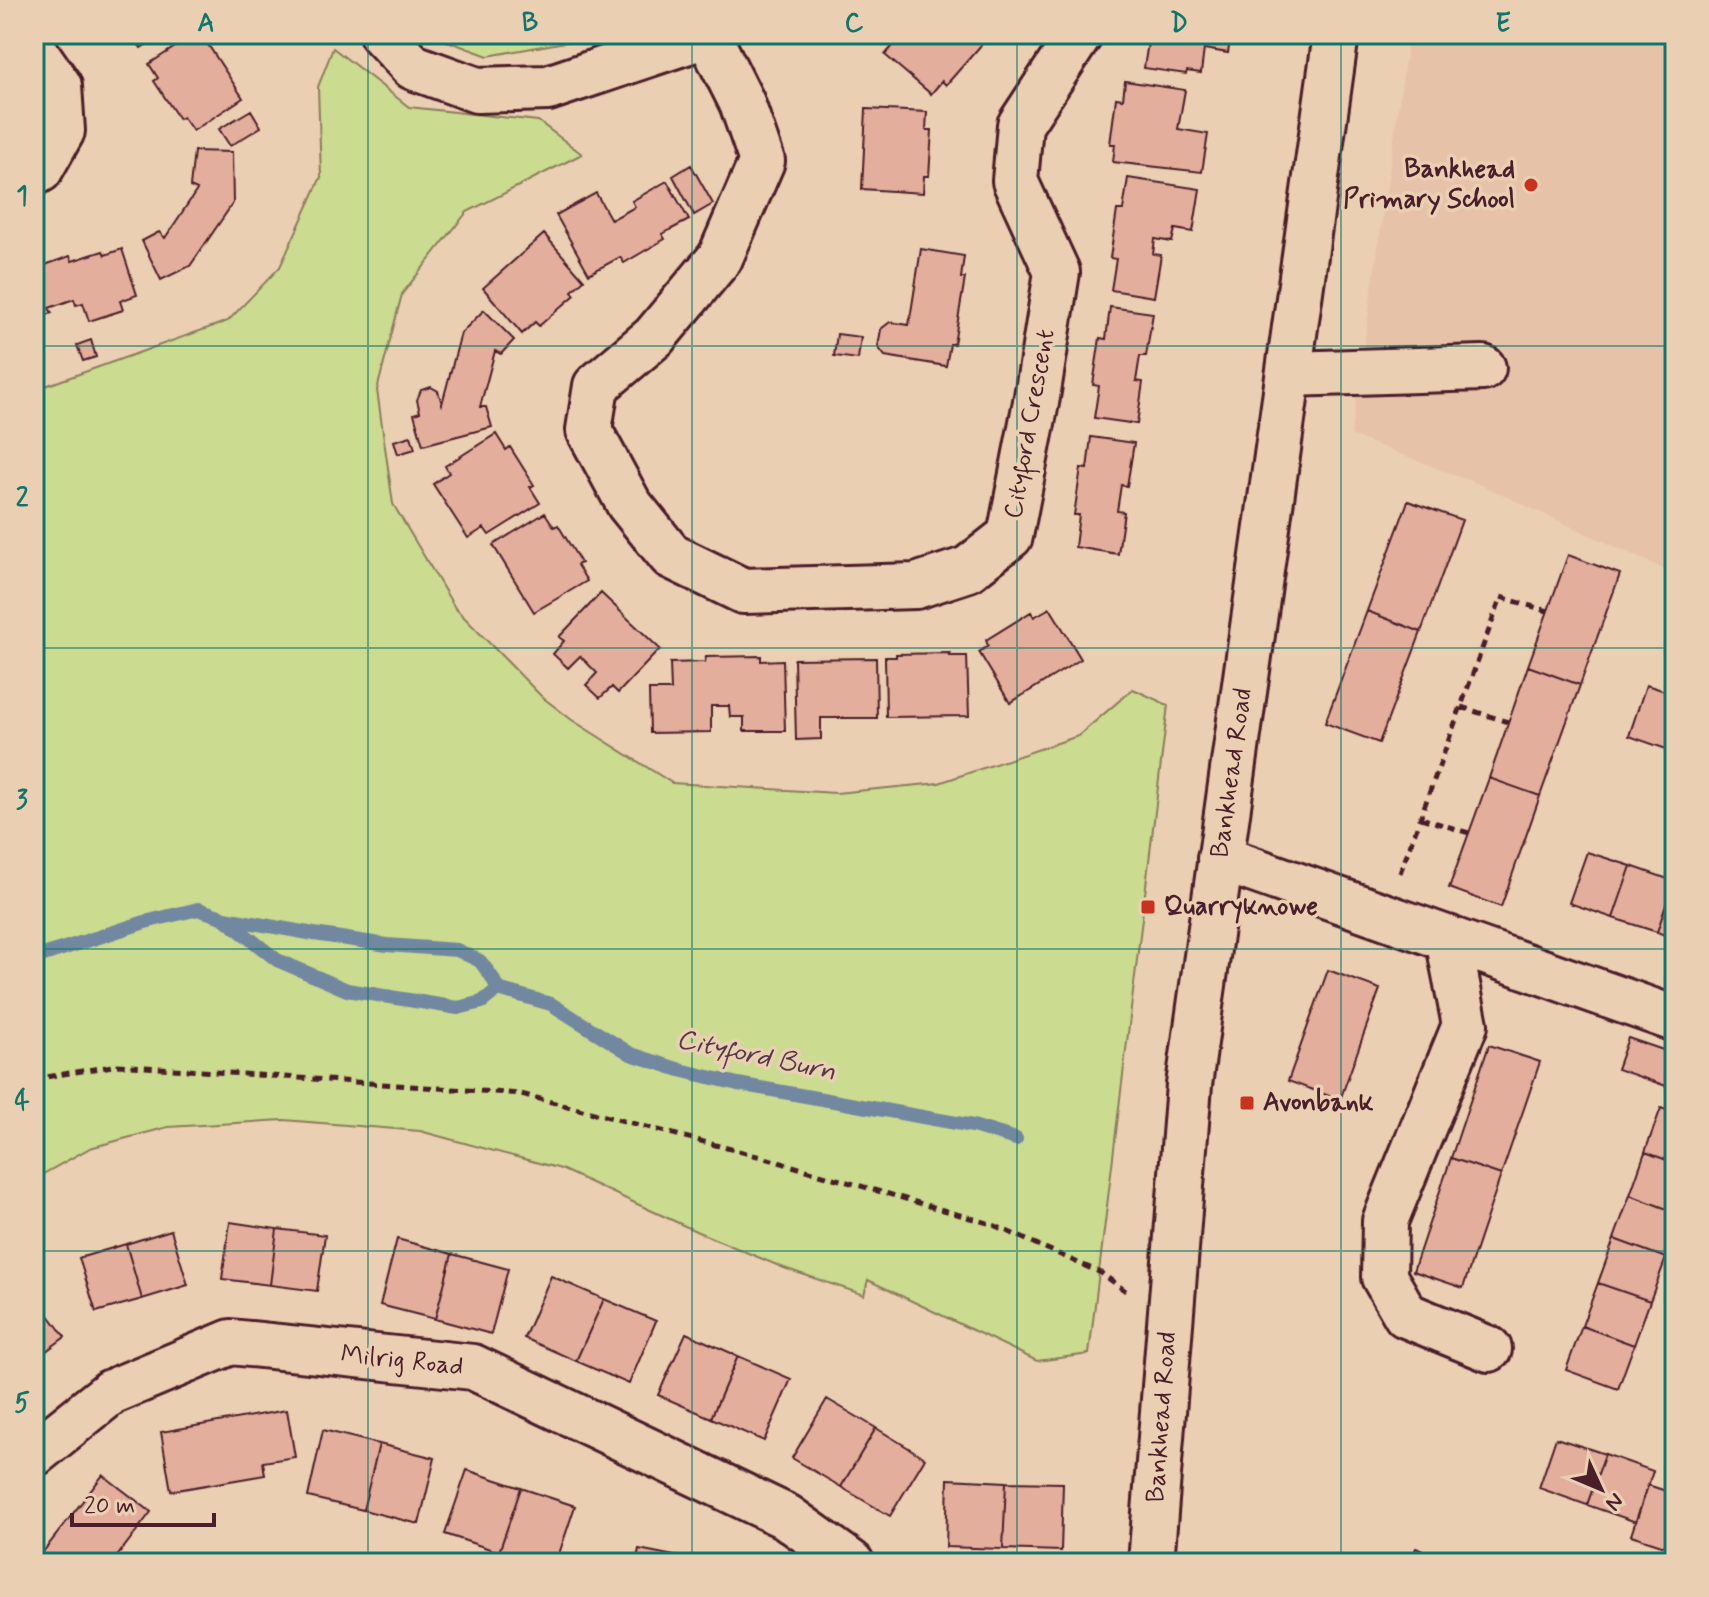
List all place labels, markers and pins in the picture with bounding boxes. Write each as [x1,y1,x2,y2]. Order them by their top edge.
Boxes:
place label: Bankhead Primary School [1343,153,1515,217]
marker: Bankhead Primary School [1522,176,1540,194]
place label: Quarryknowe [1164,890,1318,924]
marker: Quarryknowe [1139,898,1157,916]
place label: Avonbank [1263,1086,1374,1120]
marker: Avonbank [1238,1094,1256,1112]

